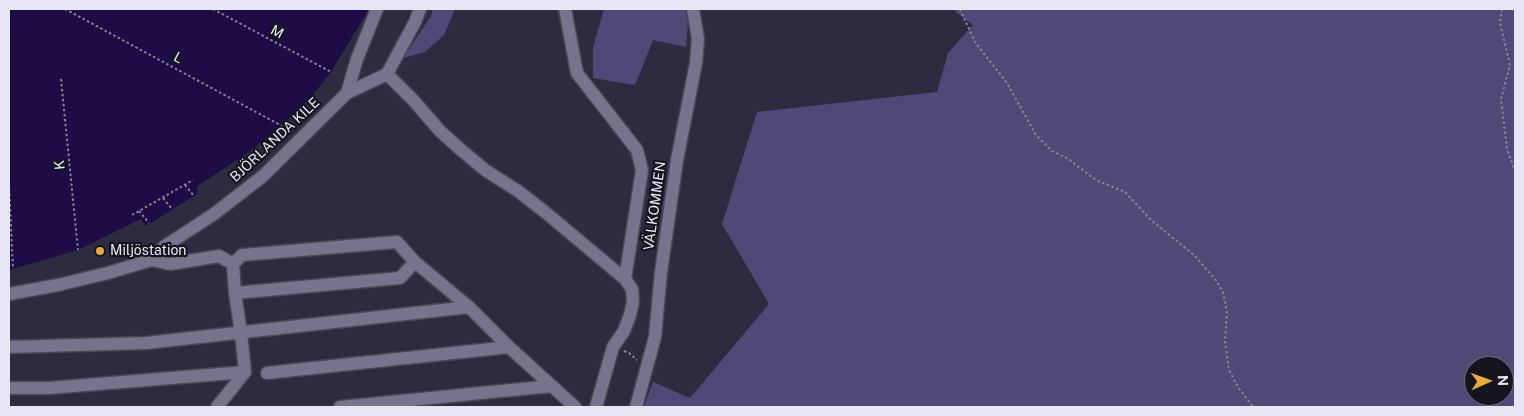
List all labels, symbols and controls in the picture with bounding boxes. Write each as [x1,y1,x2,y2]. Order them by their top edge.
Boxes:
street label: M [268,22,286,42]
street label: L [170,49,186,67]
street label: BJÖRLANDA KILE [227,94,323,186]
street label: K [51,159,69,171]
street label: VÄLKOMMEN [640,160,670,252]
place label: Miljöstation [110,243,186,259]
marker: Miljöstation [94,245,106,257]
north arrow [1464,356,1514,406]
text: N [1495,375,1511,386]

